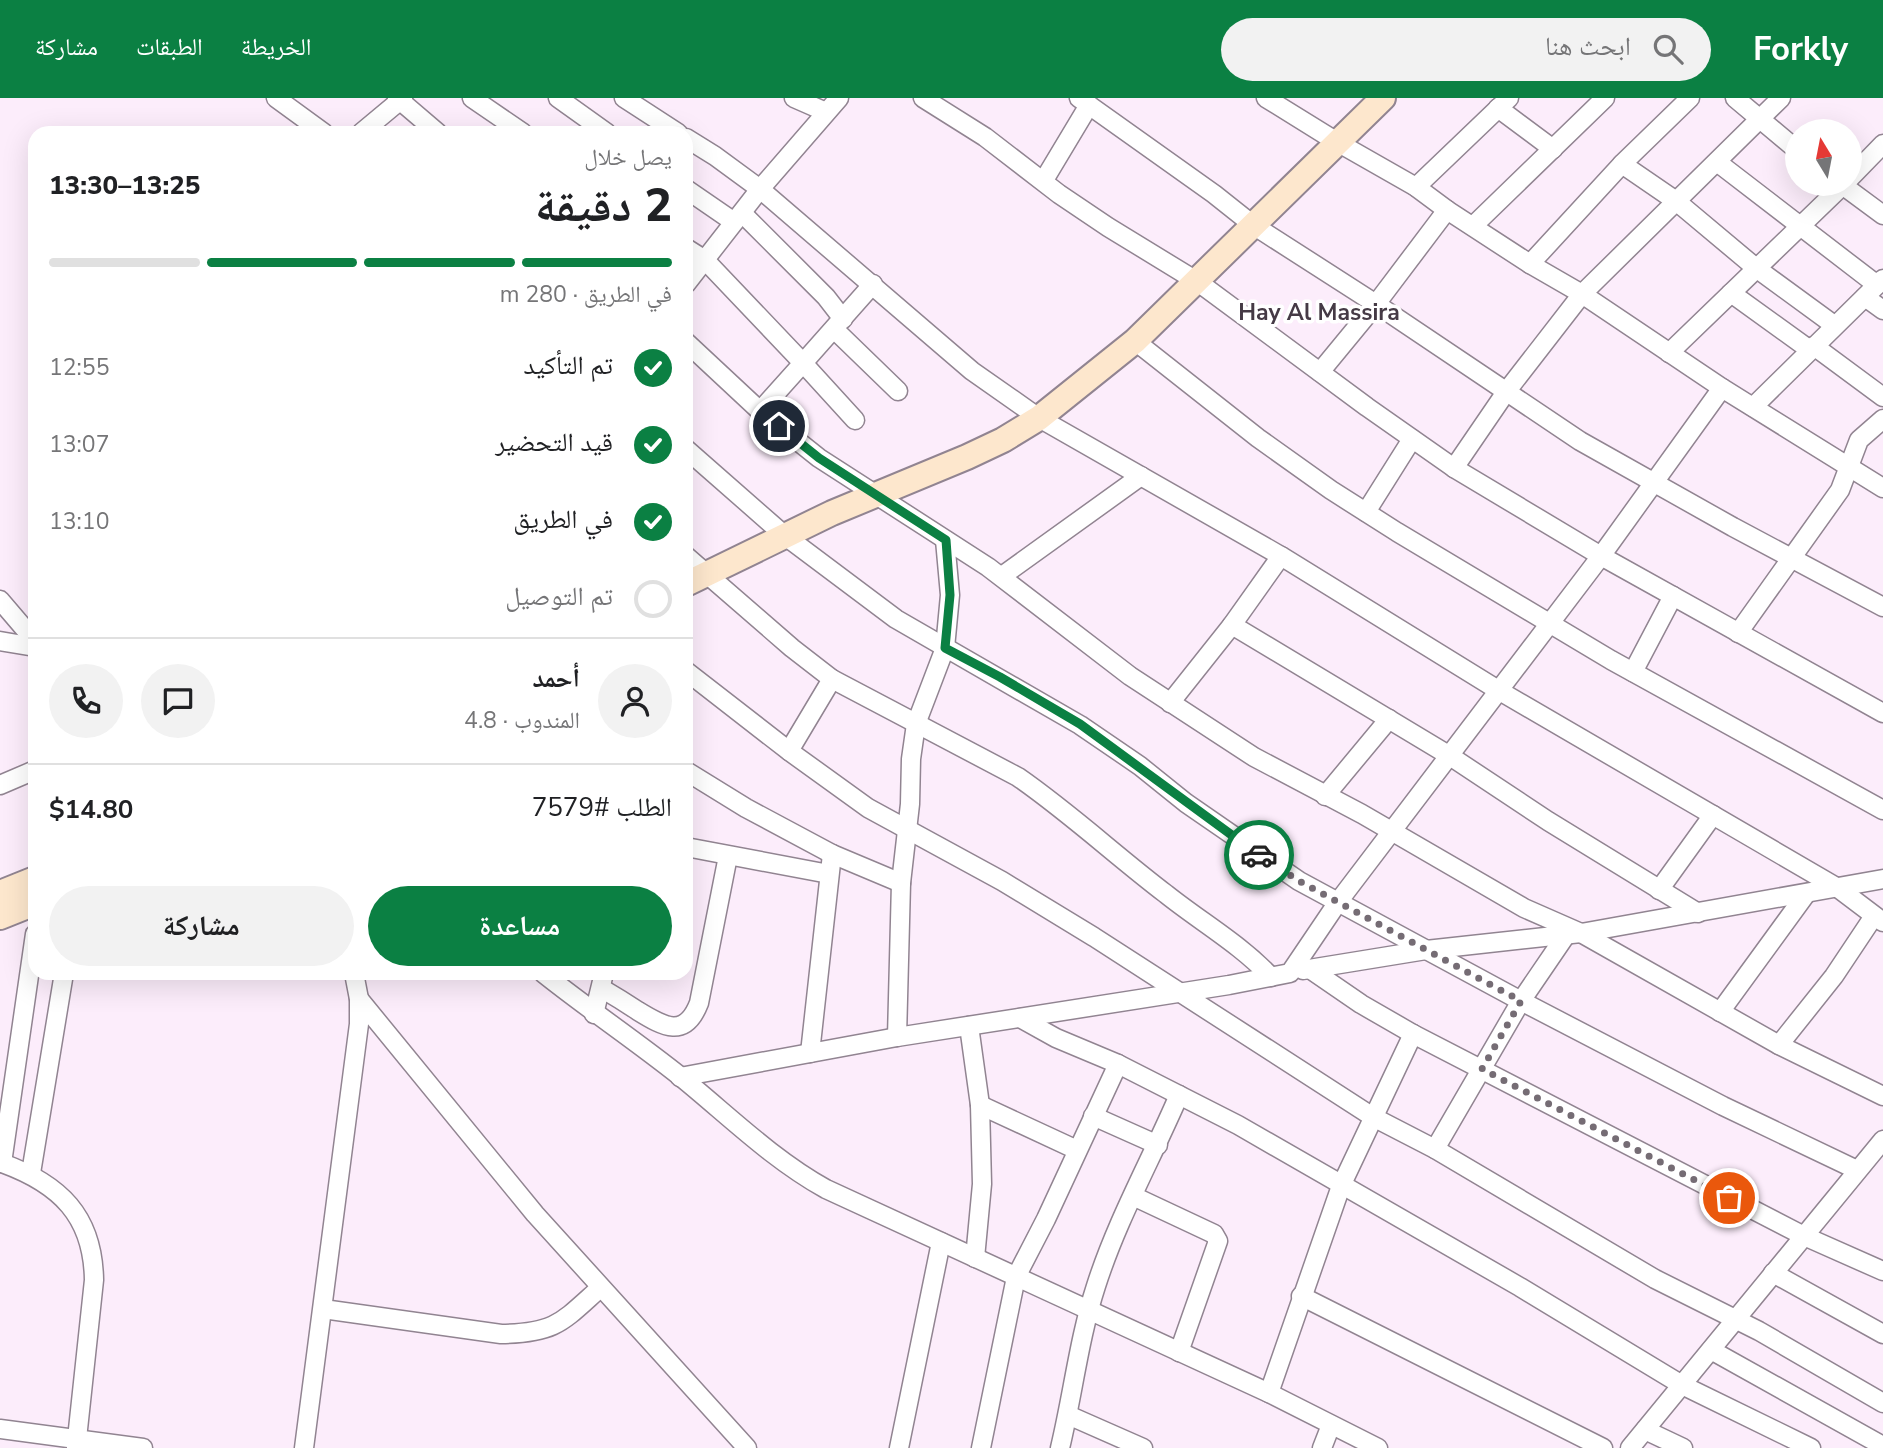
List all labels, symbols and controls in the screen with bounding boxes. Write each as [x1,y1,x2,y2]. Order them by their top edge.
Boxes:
search box [1221,18,1711,81]
text: Forkly [1753,27,1848,72]
text: ابحث هنا [1545,29,1631,64]
icon: search [1649,30,1687,68]
text: مشاركة [35,31,98,63]
text: الطبقات [136,31,203,63]
text: الخريطة [241,31,311,63]
north arrow [1785,119,1862,196]
map controls [1785,119,1862,196]
text: يصل خلال [584,142,672,173]
text: 13:25–13:30 [49,168,200,203]
text: 2 دقيقة [535,174,672,237]
text: في الطريق · 280 m [500,279,672,310]
district label: Hay Al Massira [1238,297,1400,328]
text: تم التأكيد [524,348,613,383]
icon: check [634,349,672,387]
text: 12:55 [49,352,109,383]
pin [749,396,809,456]
icon: home [760,407,798,445]
text: قيد التحضير [495,425,613,460]
icon: check [634,426,672,464]
text: 13:07 [49,429,109,460]
text: في الطريق [513,502,613,537]
icon: check [634,503,672,541]
text: 13:10 [49,506,109,537]
text: تم التوصيل [505,579,613,614]
text: أحمد [532,661,580,696]
button: phone [49,664,123,738]
button: chat [141,664,215,738]
button: person [598,664,672,738]
text: المندوب · 4.8 [464,705,580,736]
text: الطلب #7579 [532,790,672,825]
text: $14.80 [49,792,133,827]
courier [1224,820,1294,890]
icon: car [1240,836,1278,874]
button: مشاركة [49,886,354,966]
button: مساعدة [368,886,672,966]
pin [1699,1168,1759,1228]
icon: bag [1710,1179,1748,1217]

